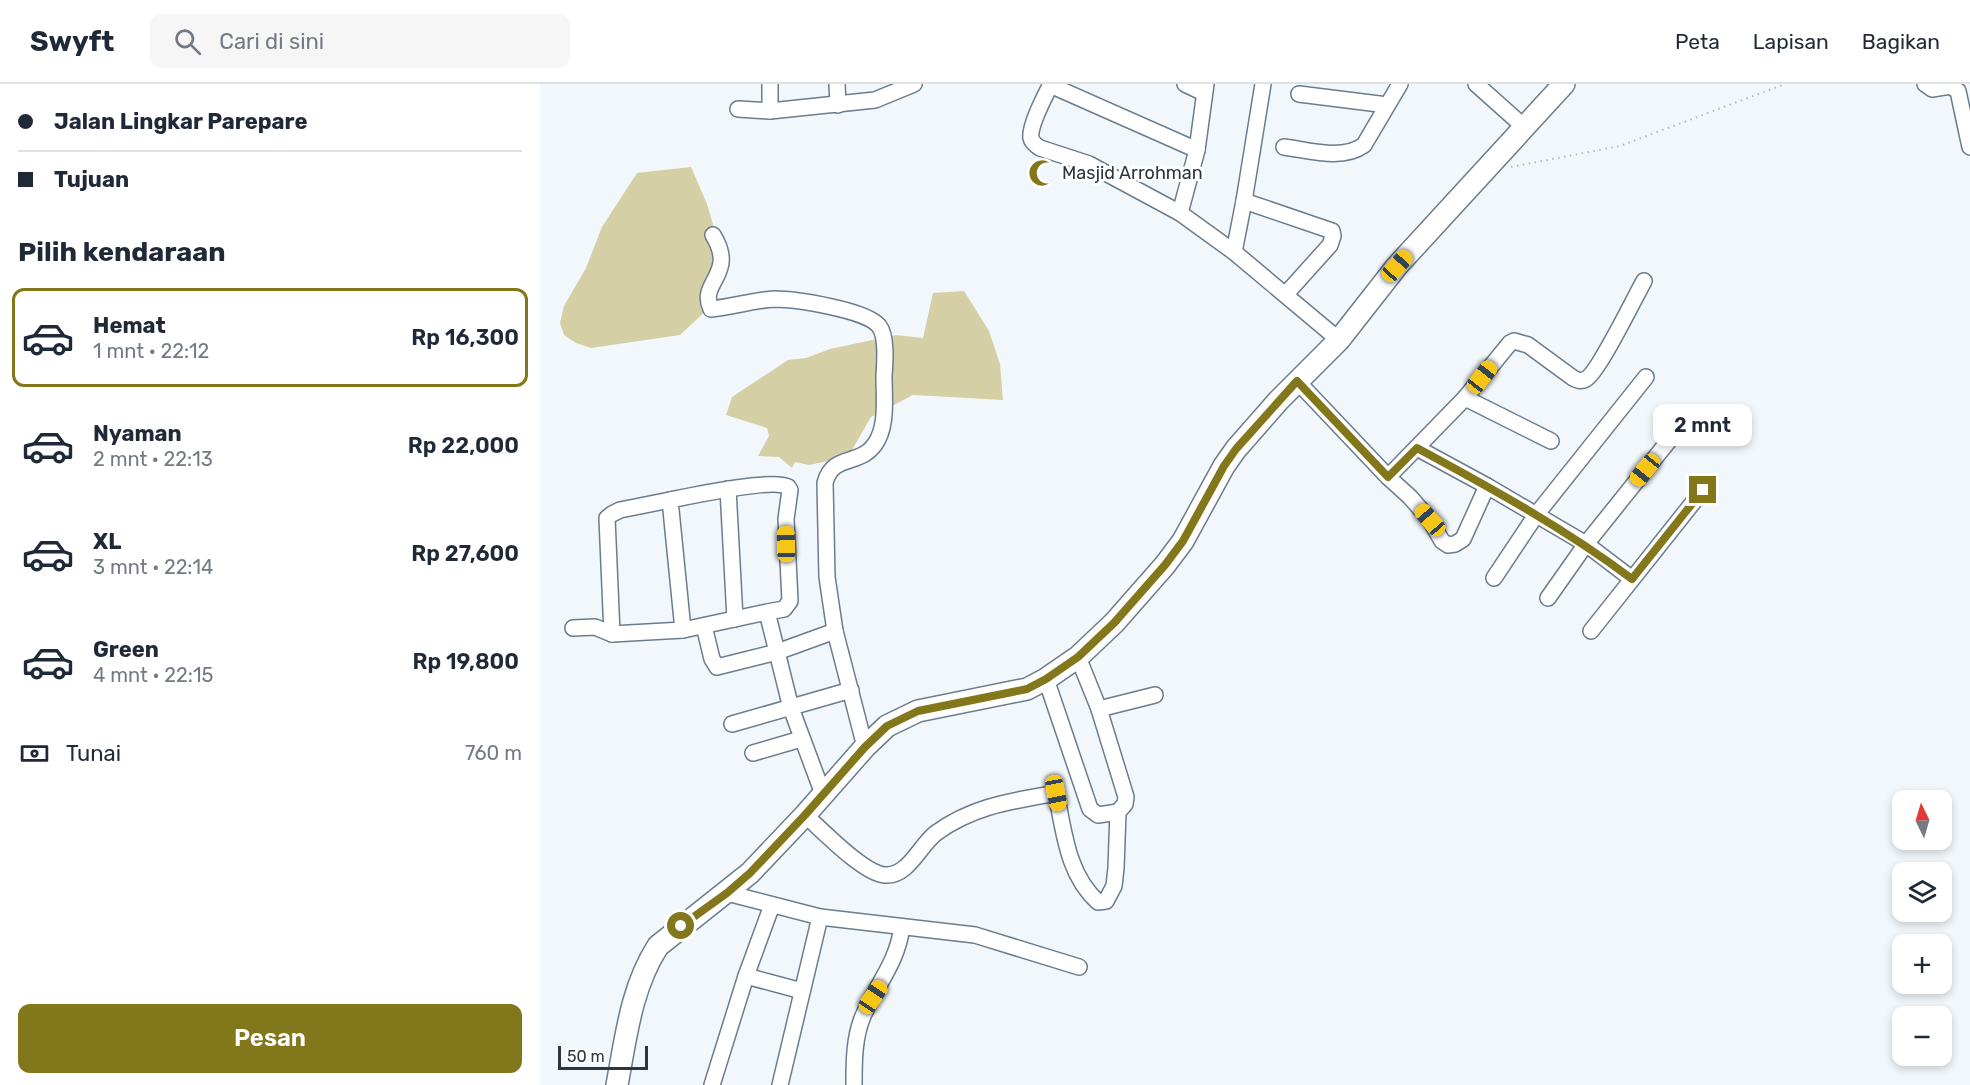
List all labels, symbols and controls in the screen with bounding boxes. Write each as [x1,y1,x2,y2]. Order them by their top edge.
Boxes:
search box [150,14,570,68]
text: Swyft [30,25,114,58]
icon: search [171,25,204,58]
text: Cari di sini [219,28,324,55]
text: Peta [1675,29,1720,54]
text: Lapisan [1753,29,1829,54]
text: Bagikan [1862,29,1940,54]
text: Jalan Lingkar Parepare [54,108,308,135]
mosque icon: Masjid Arrohman [1027,158,1057,188]
place label: Masjid Arrohman [1062,162,1203,184]
text: Tujuan [54,166,129,193]
text: Pilih kendaraan [18,236,226,268]
car [1378,247,1416,285]
icon: car [21,311,75,365]
text: Hemat [93,312,166,339]
text: Rp 16,300 [411,324,519,351]
text: 1 mnt · 22:12 [93,339,209,363]
car [1464,357,1500,397]
callout: 2 mnt [1654,403,1752,445]
text: 2 mnt [1674,413,1731,437]
icon: car [21,419,75,473]
text: Nyaman [93,420,182,447]
text: Rp 22,000 [408,432,519,459]
text: 2 mnt · 22:13 [93,447,213,471]
car [1627,450,1663,490]
route end [1689,476,1716,503]
car [1411,501,1449,539]
car [777,526,795,562]
icon: car [21,527,75,581]
text: XL [93,528,121,555]
text: Rp 27,600 [411,540,519,567]
text: 3 mnt · 22:14 [93,555,213,579]
icon: car [21,635,75,689]
text: Green [93,636,159,663]
text: Rp 19,800 [412,648,519,675]
text: 4 mnt · 22:15 [93,663,213,687]
icon: cash [18,737,51,770]
text: Tunai [66,740,121,767]
text: 760 m [465,741,522,765]
car [1044,774,1068,812]
north arrow [1892,790,1952,850]
map controls [1892,790,1952,1066]
button: layers [1892,862,1952,922]
route start [667,912,694,939]
button: + [1892,934,1952,994]
car [855,977,891,1017]
button: Pesan [18,1004,522,1073]
button: − [1892,1006,1952,1066]
scale bar [558,1043,648,1070]
text: 50 m [567,1047,605,1066]

